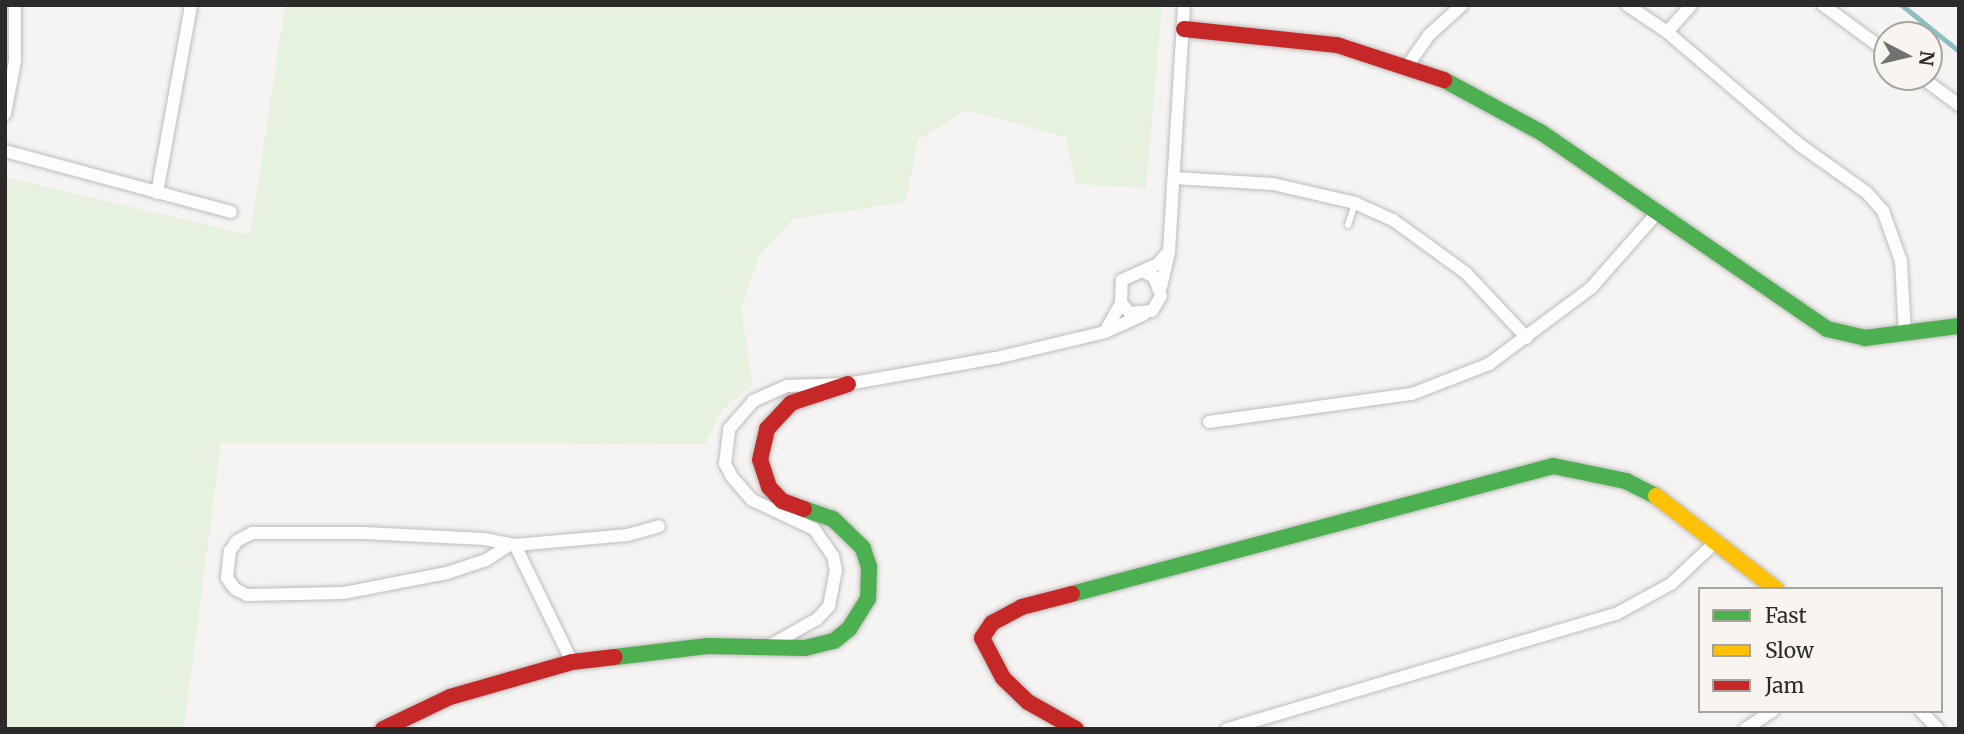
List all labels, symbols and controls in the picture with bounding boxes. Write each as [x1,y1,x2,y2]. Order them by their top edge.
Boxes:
north arrow [1873,21,1943,91]
text: N [1914,49,1940,67]
legend [1698,587,1943,713]
text: Fast [1765,602,1807,629]
text: Slow [1765,637,1814,664]
text: Jam [1765,672,1804,699]

